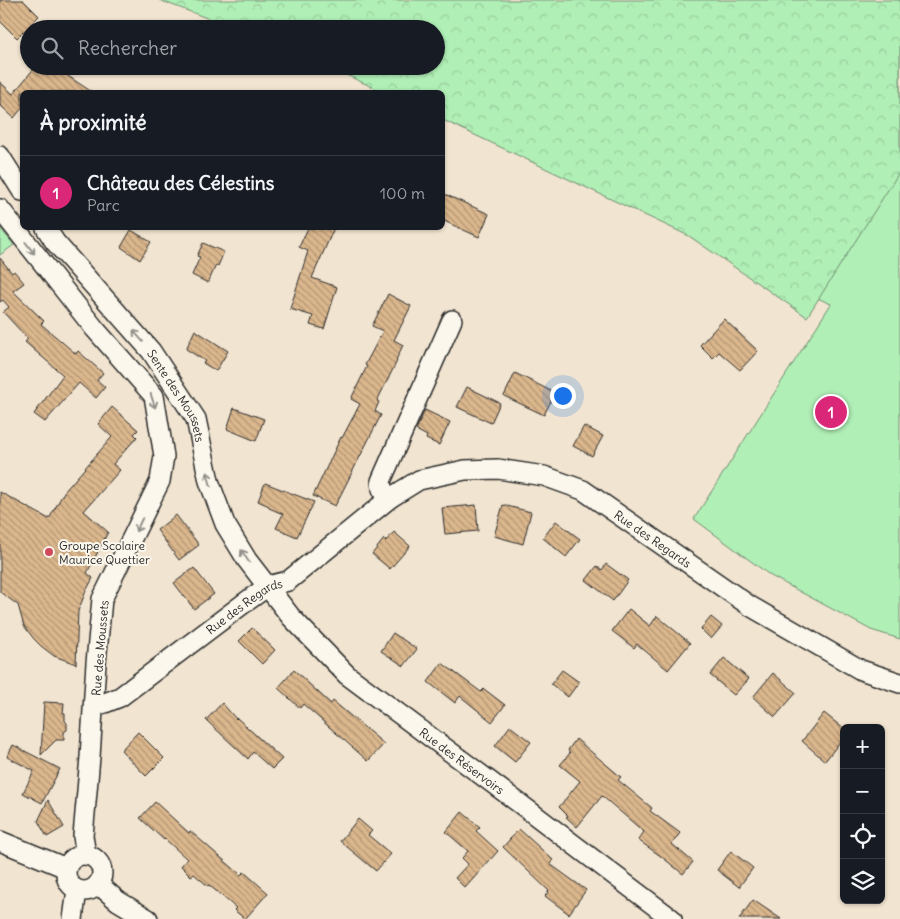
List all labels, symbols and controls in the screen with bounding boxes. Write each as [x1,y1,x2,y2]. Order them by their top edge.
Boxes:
search box [20,20,445,75]
icon: search [38,34,66,62]
text: Rechercher [78,36,177,60]
text: À proximité [40,109,147,136]
text: Château des Célestins [87,171,274,195]
text: 1 [53,183,59,203]
text: 100 m [380,183,425,203]
text: Parc [87,195,120,215]
one-way arrow [24,241,35,254]
one-way arrow [132,329,144,342]
street label: Sente des Moussets [144,346,208,443]
your location [550,383,576,409]
one-way arrow [149,393,159,409]
pin: 1 [815,393,847,431]
one-way arrow [203,471,213,487]
street label: Rue des Regards [612,507,694,570]
one-way arrow [134,517,143,532]
place label: Groupe Scolaire Maurice Quettier [59,538,150,567]
marker: Groupe Scolaire Maurice Quettier [43,546,55,558]
one-way arrow [240,549,251,563]
street label: Rue des Regards [203,575,284,637]
street label: Rue des Moussets [88,600,112,696]
street label: Rue des Réservoirs [417,724,508,797]
map controls [840,724,885,904]
button: + [840,724,885,769]
button: − [840,769,885,814]
button: locate [840,814,885,859]
button: layers [840,859,885,904]

